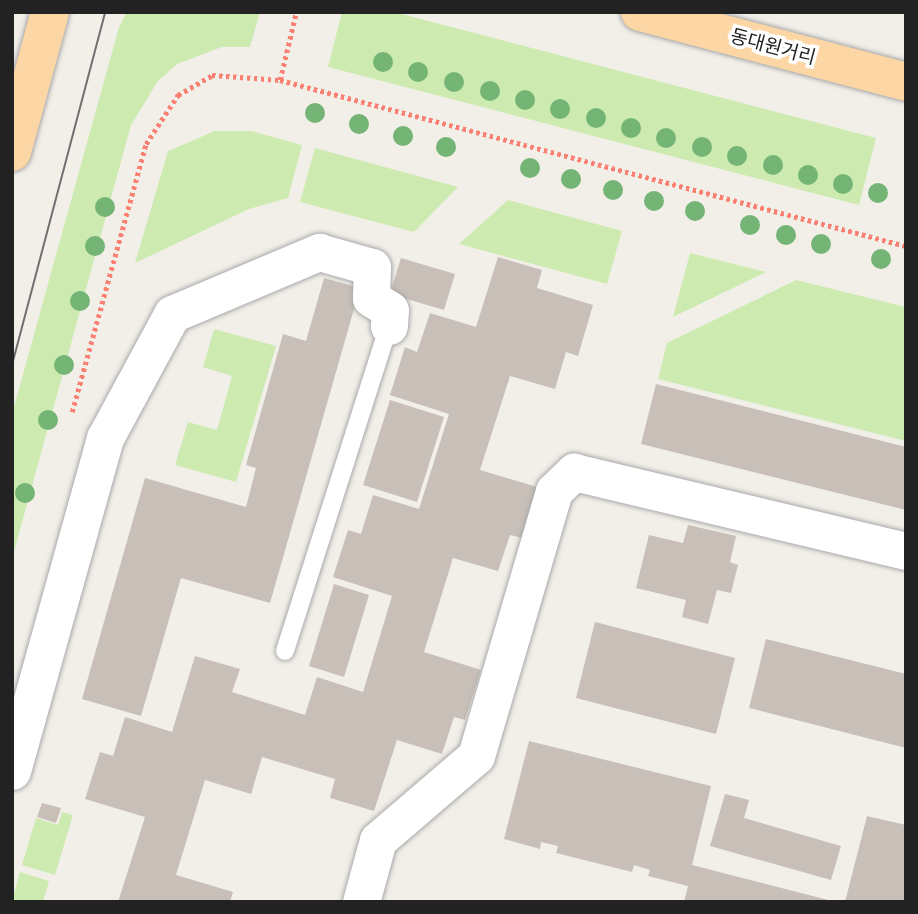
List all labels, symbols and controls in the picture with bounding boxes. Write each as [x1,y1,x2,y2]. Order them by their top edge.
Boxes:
street label: 동대원거리 [728,25,818,69]

